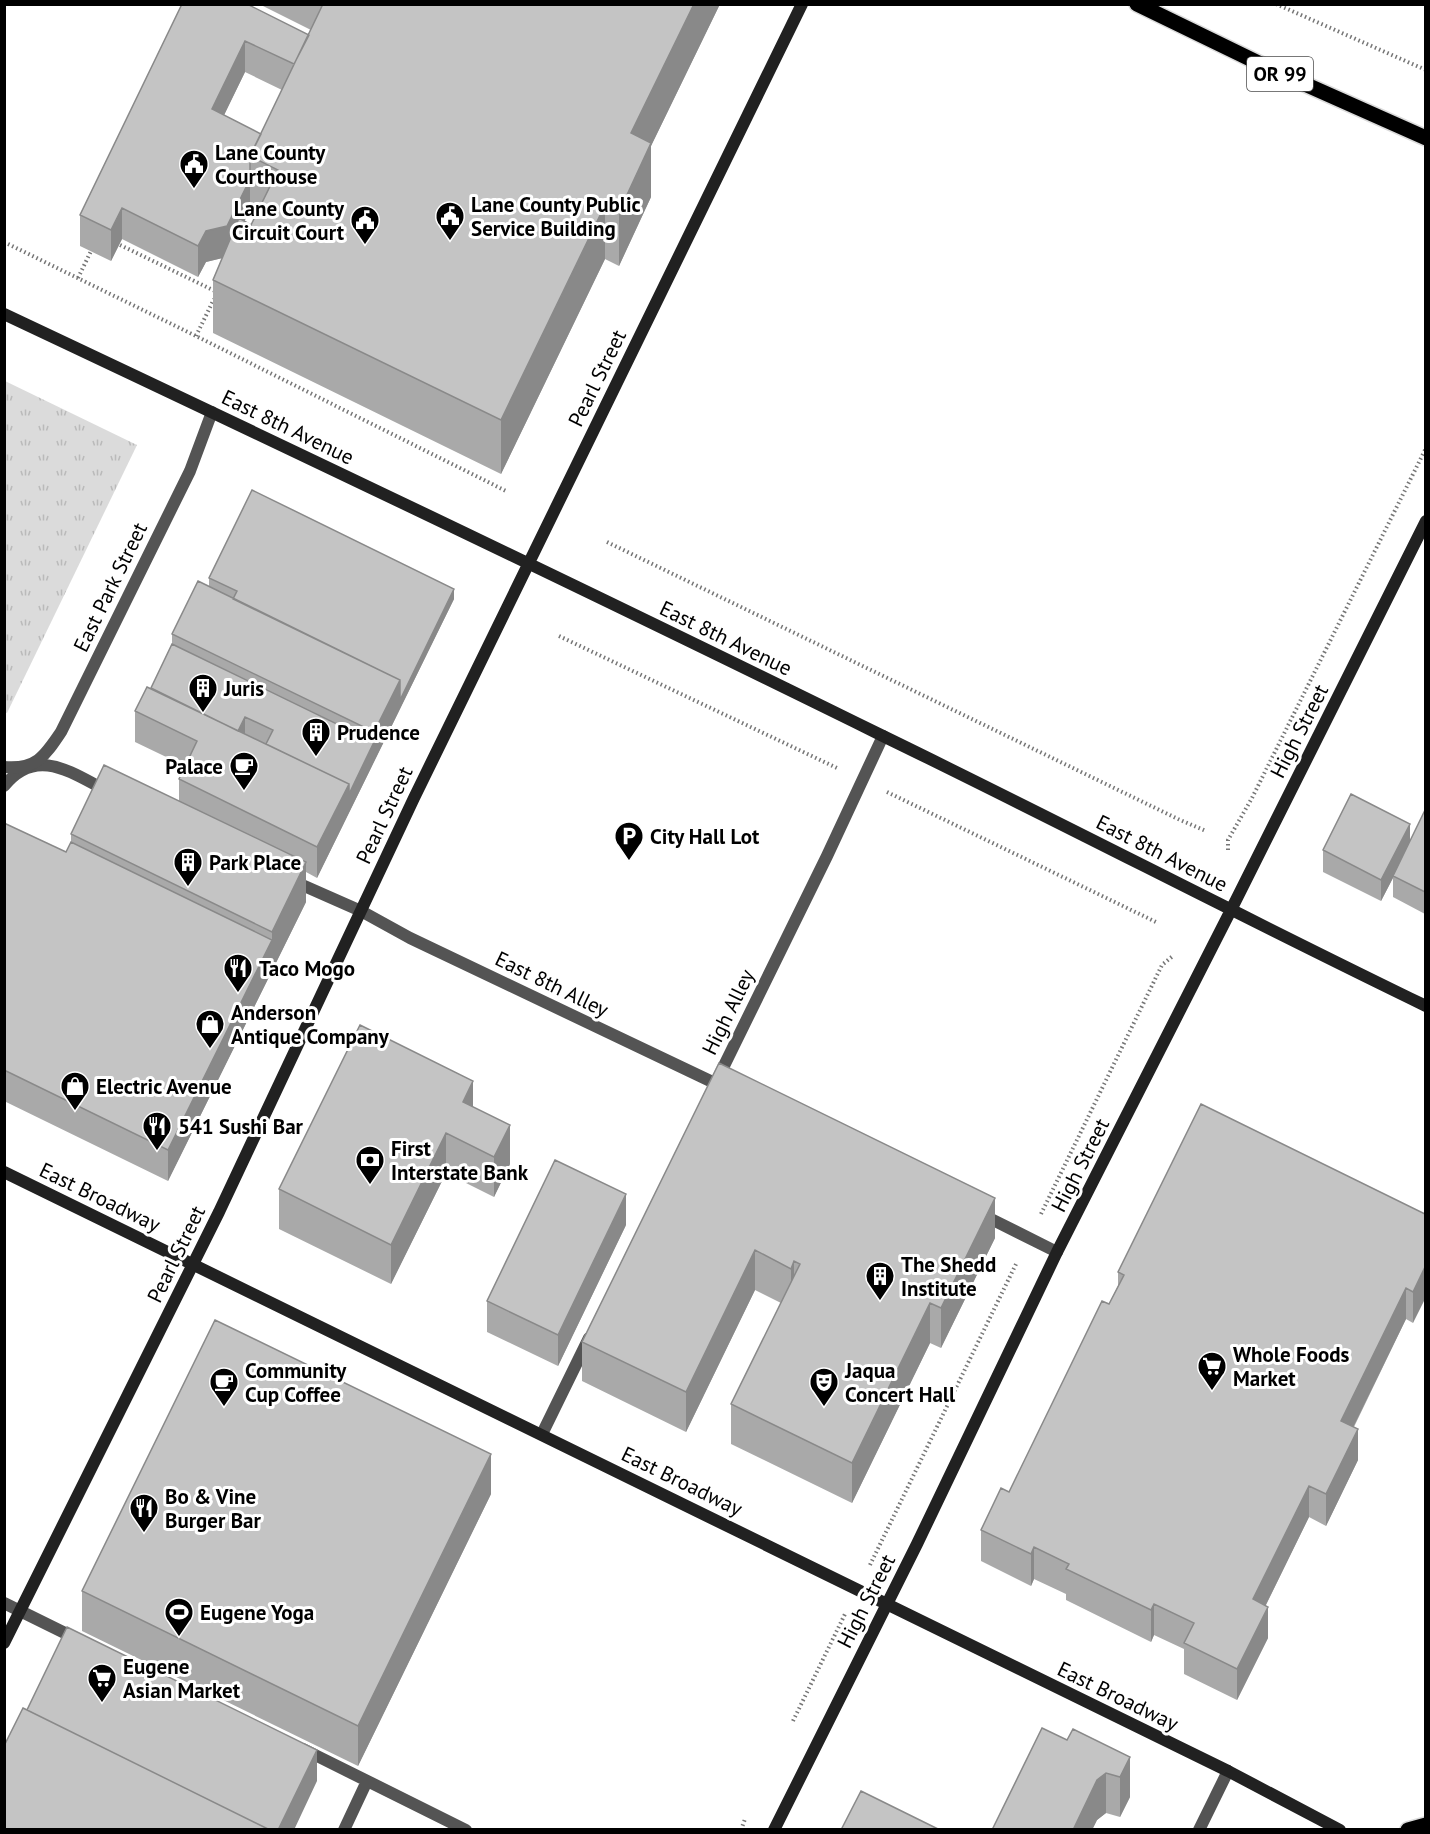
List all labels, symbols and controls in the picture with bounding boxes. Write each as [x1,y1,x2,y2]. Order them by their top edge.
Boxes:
road number: OR 99 [1247,57,1313,91]
place label: Lane County Courthouse [215,139,326,190]
public building icon: Lane County Courthouse [178,148,210,190]
place label: Lane County Public Service Building [471,191,641,242]
place label: Lane County Circuit Court [232,195,345,246]
public building icon: Lane County Public Service Building [434,200,466,242]
public building icon: Lane County Circuit Court [349,204,381,246]
street label: Pearl Street [562,325,632,431]
street label: East 8th Avenue [217,383,359,471]
street label: East Park Street [67,518,153,656]
street label: East 8th Avenue [655,594,797,682]
building icon: Juris [187,672,219,714]
place label: Juris [223,675,264,702]
street label: High Street [1264,680,1334,782]
building icon: Prudence [300,716,332,758]
place label: Prudence [337,719,420,746]
cafe icon: Palace [228,750,260,792]
place label: Palace [165,753,223,780]
street label: Pearl Street [350,762,418,868]
street label: East 8th Avenue [1092,808,1232,898]
parking icon: City Hall Lot [613,820,645,862]
place label: City Hall Lot [650,823,760,850]
building icon: Park Place [172,846,204,888]
place label: Park Place [209,849,301,876]
street label: East 8th Alley [491,945,613,1023]
restaurant icon: Taco Mogo [222,952,254,994]
place label: Taco Mogo [259,955,355,982]
street label: High Alley [696,965,760,1059]
place label: Anderson Antique Company [231,999,390,1050]
shop icon: Anderson Antique Company [194,1008,226,1050]
shop icon: Electric Avenue [59,1070,91,1112]
place label: Electric Avenue [96,1073,232,1100]
restaurant icon: 541 Sushi Bar [141,1110,173,1152]
place label: 541 Sushi Bar [178,1113,304,1140]
street label: High Street [1045,1114,1115,1216]
place label: First Interstate Bank [391,1135,529,1186]
bank icon: First Interstate Bank [354,1144,386,1186]
street label: East Broadway [35,1156,165,1238]
street label: Pearl Street [141,1201,211,1307]
place label: The Shedd Institute [901,1251,996,1302]
building icon: The Shedd Institute [864,1260,896,1302]
place label: Whole Foods Market [1233,1341,1350,1392]
supermarket icon: Whole Foods Market [1196,1350,1228,1392]
place label: Community Cup Coffee [245,1357,347,1408]
place label: Jaqua Concert Hall [844,1357,956,1408]
cafe icon: Community Cup Coffee [208,1366,240,1408]
theatre icon: Jaqua Concert Hall [808,1366,840,1408]
street label: East Broadway [617,1440,747,1522]
place label: Bo & Vine Burger Bar [165,1483,262,1534]
restaurant icon: Bo & Vine Burger Bar [128,1492,160,1534]
street label: High Street [831,1550,901,1652]
sports icon: Eugene Yoga [163,1596,195,1638]
place label: Eugene Yoga [200,1599,314,1626]
place label: Eugene Asian Market [123,1653,241,1704]
street label: East Broadway [1053,1655,1183,1737]
supermarket icon: Eugene Asian Market [86,1662,118,1704]

